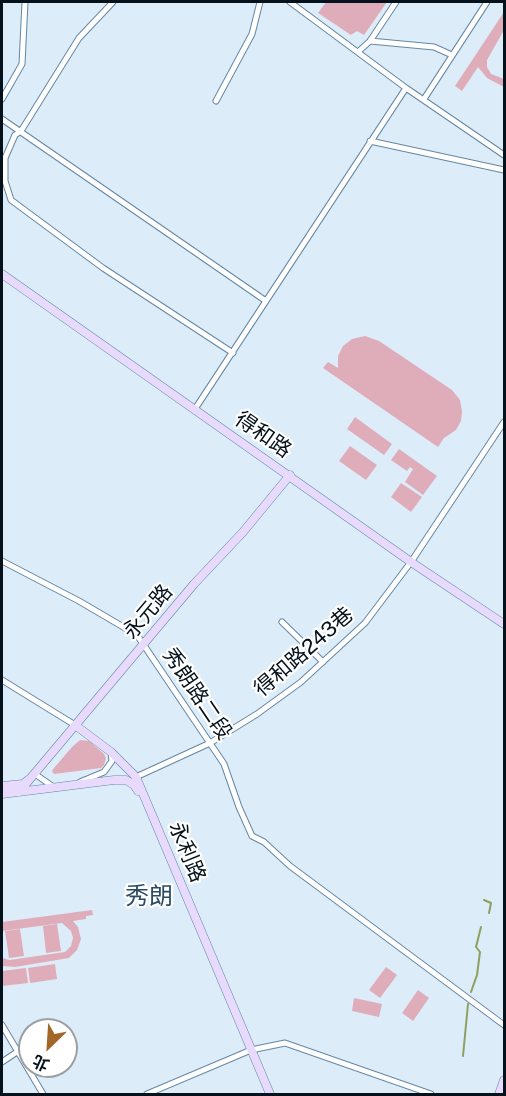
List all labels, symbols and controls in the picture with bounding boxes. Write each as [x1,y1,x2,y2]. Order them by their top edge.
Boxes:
street label: 得和路 [230,407,296,463]
street label: 永元路 [118,580,178,644]
street label: 得和路243巷 [249,602,359,702]
street label: 秀朗路二段 [157,643,237,745]
street label: 永利路 [164,818,210,886]
district label: 秀朗 [125,883,173,911]
north arrow [18,1018,78,1078]
text: 北 [30,1051,52,1075]

